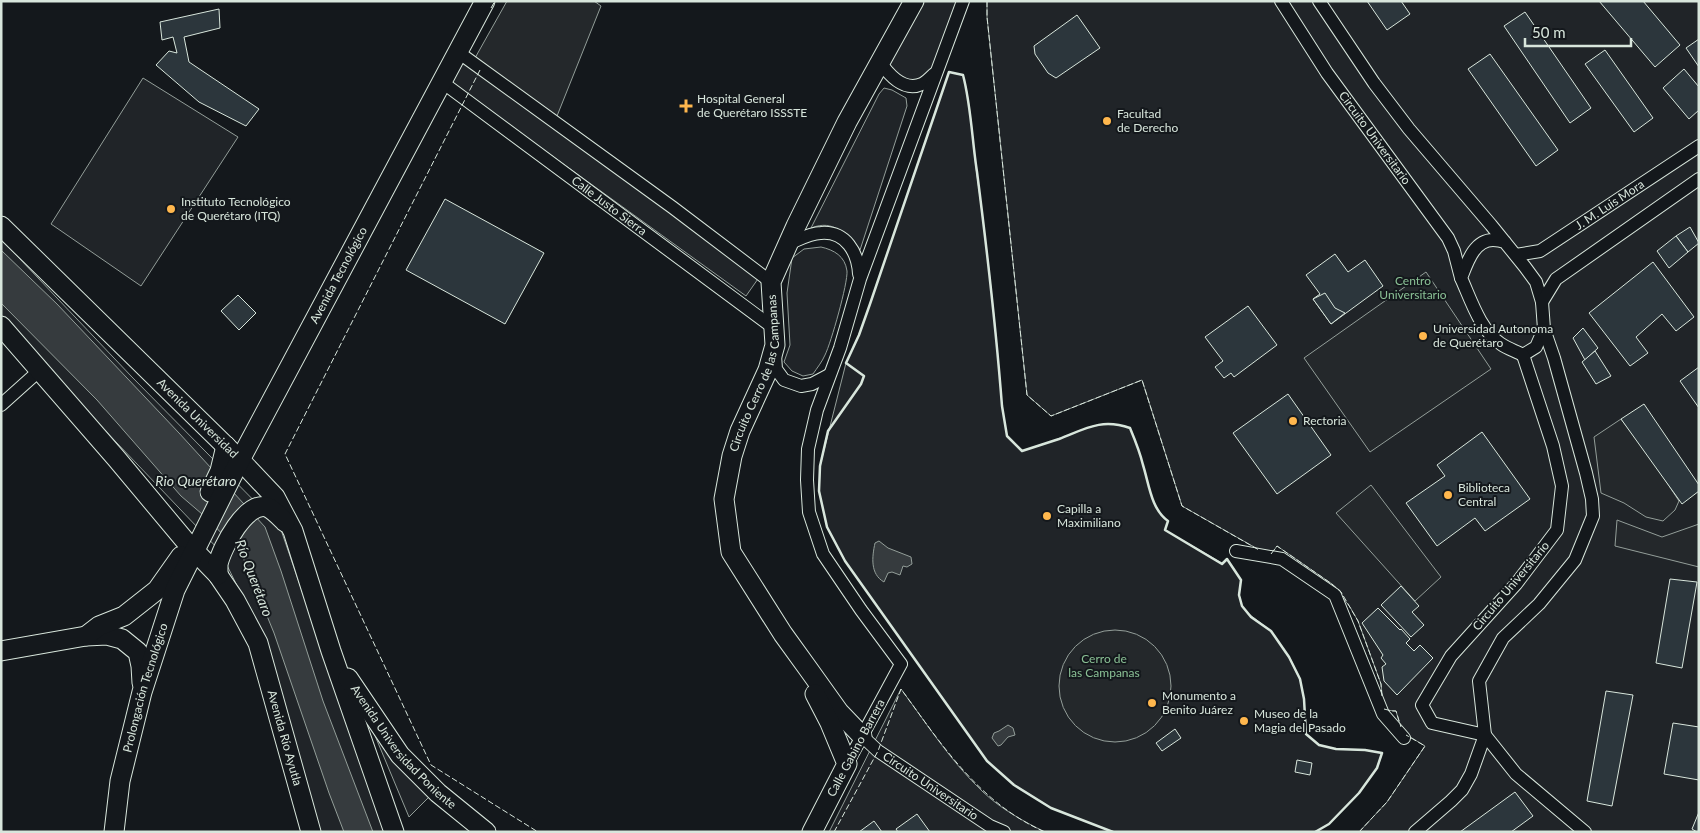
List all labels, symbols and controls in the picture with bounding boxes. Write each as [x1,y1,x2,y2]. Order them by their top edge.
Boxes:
scale bar [1525,15,1631,47]
text: 50 m [1532,23,1566,41]
street label: Circuito Universitario [1336,88,1414,187]
place label: Hospital General de Querétaro ISSSTE [697,91,807,120]
marker: Hospital General de Querétaro ISSSTE [679,99,693,113]
place label: Facultad de Derecho [1117,106,1178,135]
marker: Facultad de Derecho [1101,115,1113,127]
street label: Calle Justo Sierra [569,173,650,238]
street label: J. M. Luis Mora [1572,176,1647,233]
place label: Instituto Tecnológico de Querétaro (ITQ) [181,194,291,223]
marker: Instituto Tecnológico de Querétaro (ITQ) [165,203,177,215]
street label: Avenida Tecnológico [306,224,370,326]
park label: Centro Universitario [1379,273,1447,302]
street label: Circuito Cerro de las Campanas [726,294,782,453]
place label: Universidad Autonoma de Querétaro [1433,321,1553,350]
marker: Universidad Autonoma de Querétaro [1417,330,1429,342]
street label: Avenida Universidad [154,375,242,461]
place label: Rectoria [1303,413,1347,428]
marker: Rectoria [1287,415,1299,427]
water label: Rio Querétaro [155,472,237,489]
place label: Biblioteca Central [1458,480,1510,509]
marker: Biblioteca Central [1442,489,1454,501]
place label: Capilla a Maximiliano [1057,501,1121,530]
marker: Capilla a Maximiliano [1041,510,1053,522]
water label: Río Querétaro [232,537,277,619]
street label: Circuito Universitario [1469,538,1552,633]
street label: Prolongación Tecnológico [119,621,171,754]
park label: Cerro de las Campanas [1068,651,1140,680]
street label: Avenida Universidad Poniente [348,682,460,812]
street label: Avenida Río Ayutla [265,688,306,787]
place label: Monumento a Benito Juárez [1162,688,1236,717]
street label: Calle Gabino Barrera [823,696,888,799]
marker: Monumento a Benito Juárez [1146,697,1158,709]
place label: Museo de la Magia del Pasado [1254,706,1346,735]
marker: Museo de la Magia del Pasado [1238,715,1250,727]
street label: Circuito Universitario [880,748,982,823]

